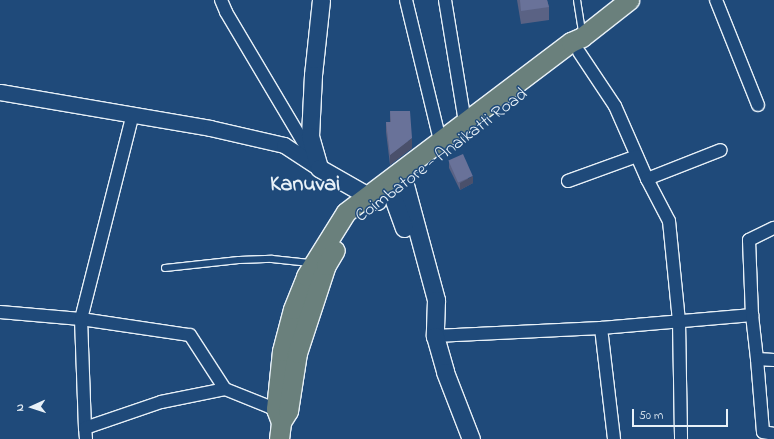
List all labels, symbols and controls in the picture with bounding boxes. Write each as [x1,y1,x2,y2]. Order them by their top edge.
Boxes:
street label: Coimbatore - Anaikatti Road [352,84,532,228]
district label: Kanuvai [270,173,340,199]
north arrow [12,387,52,427]
scale bar [634,401,730,427]
text: N [12,403,28,412]
text: 50 m [639,407,663,425]

